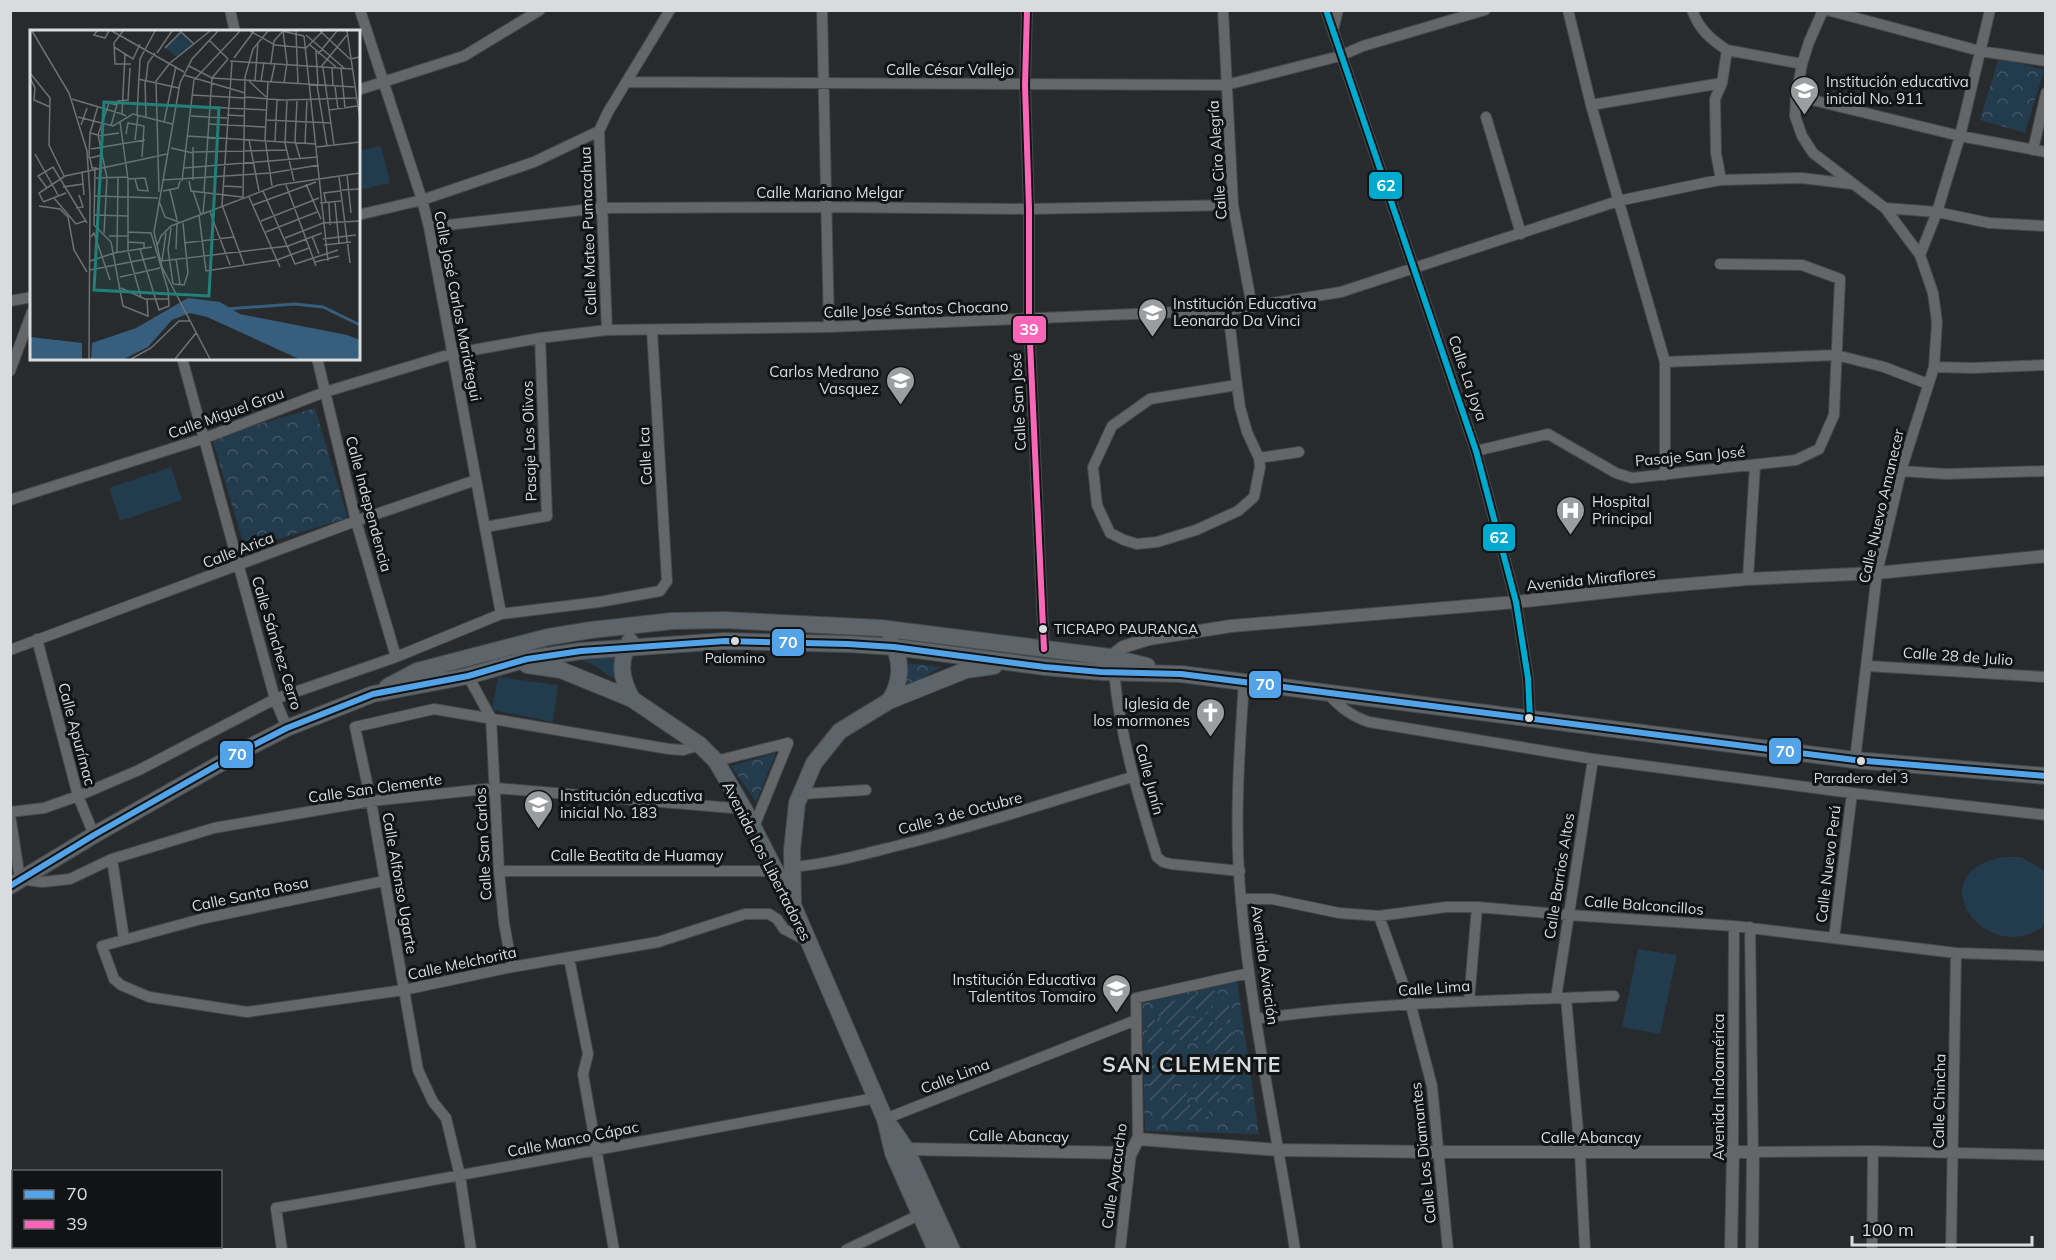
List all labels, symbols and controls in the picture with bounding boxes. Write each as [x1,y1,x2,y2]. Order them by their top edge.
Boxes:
inset map [30,30,360,360]
street label: Calle César Vallejo [886,60,1014,79]
place label: Institución educativa inicial No. 911 [1826,72,1969,108]
school or university icon: Institución educativa inicial No. 911 [1789,74,1821,116]
street label: Calle Ciro Alegría [1203,100,1231,220]
street label: Calle Mateo Pumacahua [576,146,600,316]
line badge: 62 [1368,171,1403,200]
text: 62 [1376,175,1396,195]
street label: Calle Mariano Melgar [756,183,904,202]
street label: Calle José Carlos Mariátegui [430,209,486,403]
place label: Institución Educativa Leonardo Da Vinci [1173,294,1316,330]
street label: Calle José Santos Chocano [823,296,1009,322]
school or university icon: Institución Educativa Leonardo Da Vinci [1136,296,1168,338]
line badge: 39 [1012,315,1047,344]
text: 39 [1019,319,1039,339]
street label: Calle La Joya [1444,333,1492,423]
street label: Calle San José [1006,352,1030,452]
place label: Carlos Medrano Vasquez [769,362,879,398]
school or university icon: Carlos Medrano Vasquez [884,364,916,406]
street label: Pasaje Los Olivos [517,380,541,502]
street label: Calle Miguel Grau [165,383,287,443]
street label: Calle Ica [634,426,656,486]
street label: Calle Nuevo Amanecer [1854,427,1908,585]
street label: Calle Independencia [342,434,396,574]
street label: Pasaje San José [1634,442,1746,470]
place label: Hospital Principal [1592,492,1652,528]
hospital icon: Hospital Principal [1555,494,1587,536]
line badge: 62 [1482,523,1516,552]
text: 62 [1489,527,1509,547]
street label: Calle Arica [200,528,276,572]
street label: Avenida Miraflores [1525,563,1657,595]
street label: Calle Sánchez Cerro [248,574,306,712]
place label: TICRAPO PAURANGA [1054,620,1199,638]
marker: TICRAPO PAURANGA [1037,623,1049,635]
line badge: 70 [771,628,805,657]
text: 70 [778,632,798,652]
marker: Palomino [729,635,741,647]
street label: Calle 28 de Julio [1902,643,2014,669]
place label: Palomino [705,649,765,667]
line badge: 70 [1248,670,1282,699]
text: 70 [1255,674,1275,694]
street label: Calle Apurímac [54,681,100,787]
place label: Iglesia de los mormones [1093,694,1190,730]
church icon: Iglesia de los mormones [1195,696,1227,738]
unlabelled marker [1523,712,1535,724]
line badge: 70 [1768,737,1802,765]
line badge: 70 [219,740,254,769]
street label: Calle Junín [1131,741,1169,817]
text: 70 [1775,741,1795,761]
text: 70 [227,744,247,764]
marker: Paradero del 3 [1855,755,1867,767]
street label: Calle San Clemente [307,769,443,807]
place label: Paradero del 3 [1814,769,1908,787]
street label: Avenida Los Libertadores [718,778,816,944]
place label: Institución educativa inicial No. 183 [560,786,703,822]
street label: Calle San Carlos [471,787,495,901]
street label: Calle 3 de Octubre [896,787,1024,839]
school or university icon: Institución educativa inicial No. 183 [523,788,555,830]
street label: Calle Nuevo Perú [1811,804,1845,924]
street label: Calle Alfonso Ugarte [378,811,422,955]
street label: Calle Barrios Altos [1540,812,1578,940]
street label: Calle Beatita de Huamay [551,846,723,865]
street label: Calle Santa Rosa [190,872,310,916]
street label: Calle Balconcillos [1584,891,1704,919]
street label: Avenida Aviación [1247,904,1283,1026]
street label: Calle Melchorita [406,942,518,984]
place label: Institución Educativa Talentitos Tomairo [953,970,1096,1006]
school or university icon: Institución Educativa Talentitos Tomairo [1101,972,1133,1014]
street label: Calle Lima [1397,976,1471,1000]
street label: Avenida Indoamérica [1709,1014,1728,1160]
district label: SAN CLEMENTE [1102,1051,1282,1077]
street label: Calle Chincha [1929,1053,1949,1149]
street label: Calle Lima [918,1054,992,1098]
street label: Calle Los Diamantes [1406,1082,1440,1224]
street label: Calle Manco Cápac [506,1117,640,1161]
street label: Calle Ayacucho [1097,1122,1131,1230]
street label: Calle Abancay [969,1126,1069,1146]
street label: Calle Abancay [1541,1128,1641,1147]
legend [12,1170,222,1248]
text: 70 [66,1182,88,1205]
scale bar [1852,1209,2032,1247]
text: 39 [66,1212,88,1235]
text: 100 m [1861,1218,1914,1241]

